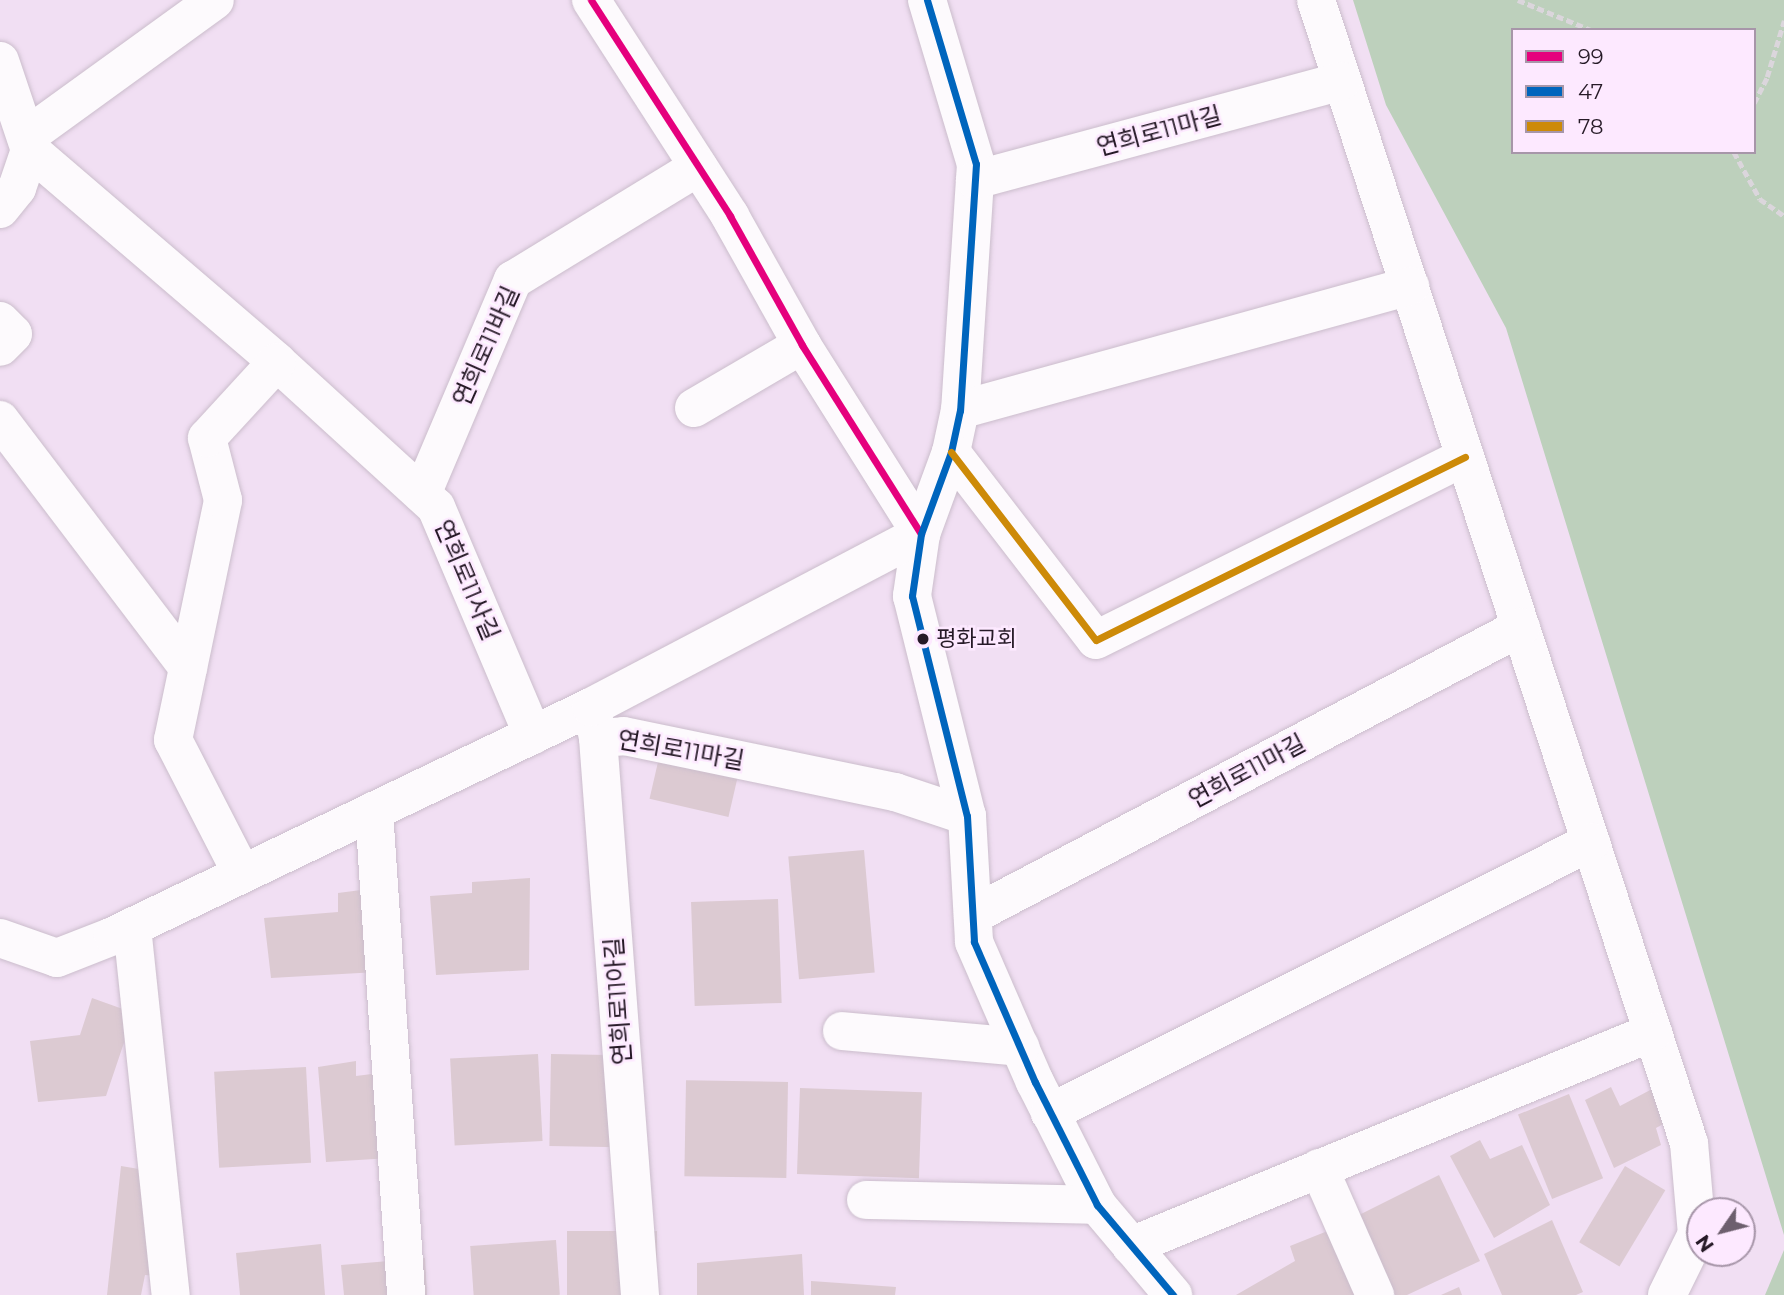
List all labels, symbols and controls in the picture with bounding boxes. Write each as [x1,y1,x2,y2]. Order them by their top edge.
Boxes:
legend [1511,28,1756,154]
text: 99 [1578,44,1604,69]
text: 47 [1578,79,1603,104]
street label: 연희로11마길 [1094,101,1224,161]
text: 78 [1578,114,1603,139]
street label: 연희로11바길 [447,282,525,410]
street label: 연희로11사길 [429,516,505,644]
place label: 평화교회 [936,626,1017,652]
marker: 평화교회 [916,632,930,646]
street label: 연희로11마길 [616,725,746,775]
street label: 연희로11마길 [1184,728,1310,814]
street label: 연희로11아길 [599,936,637,1066]
north arrow [1686,1197,1756,1267]
text: N [1691,1230,1719,1256]

